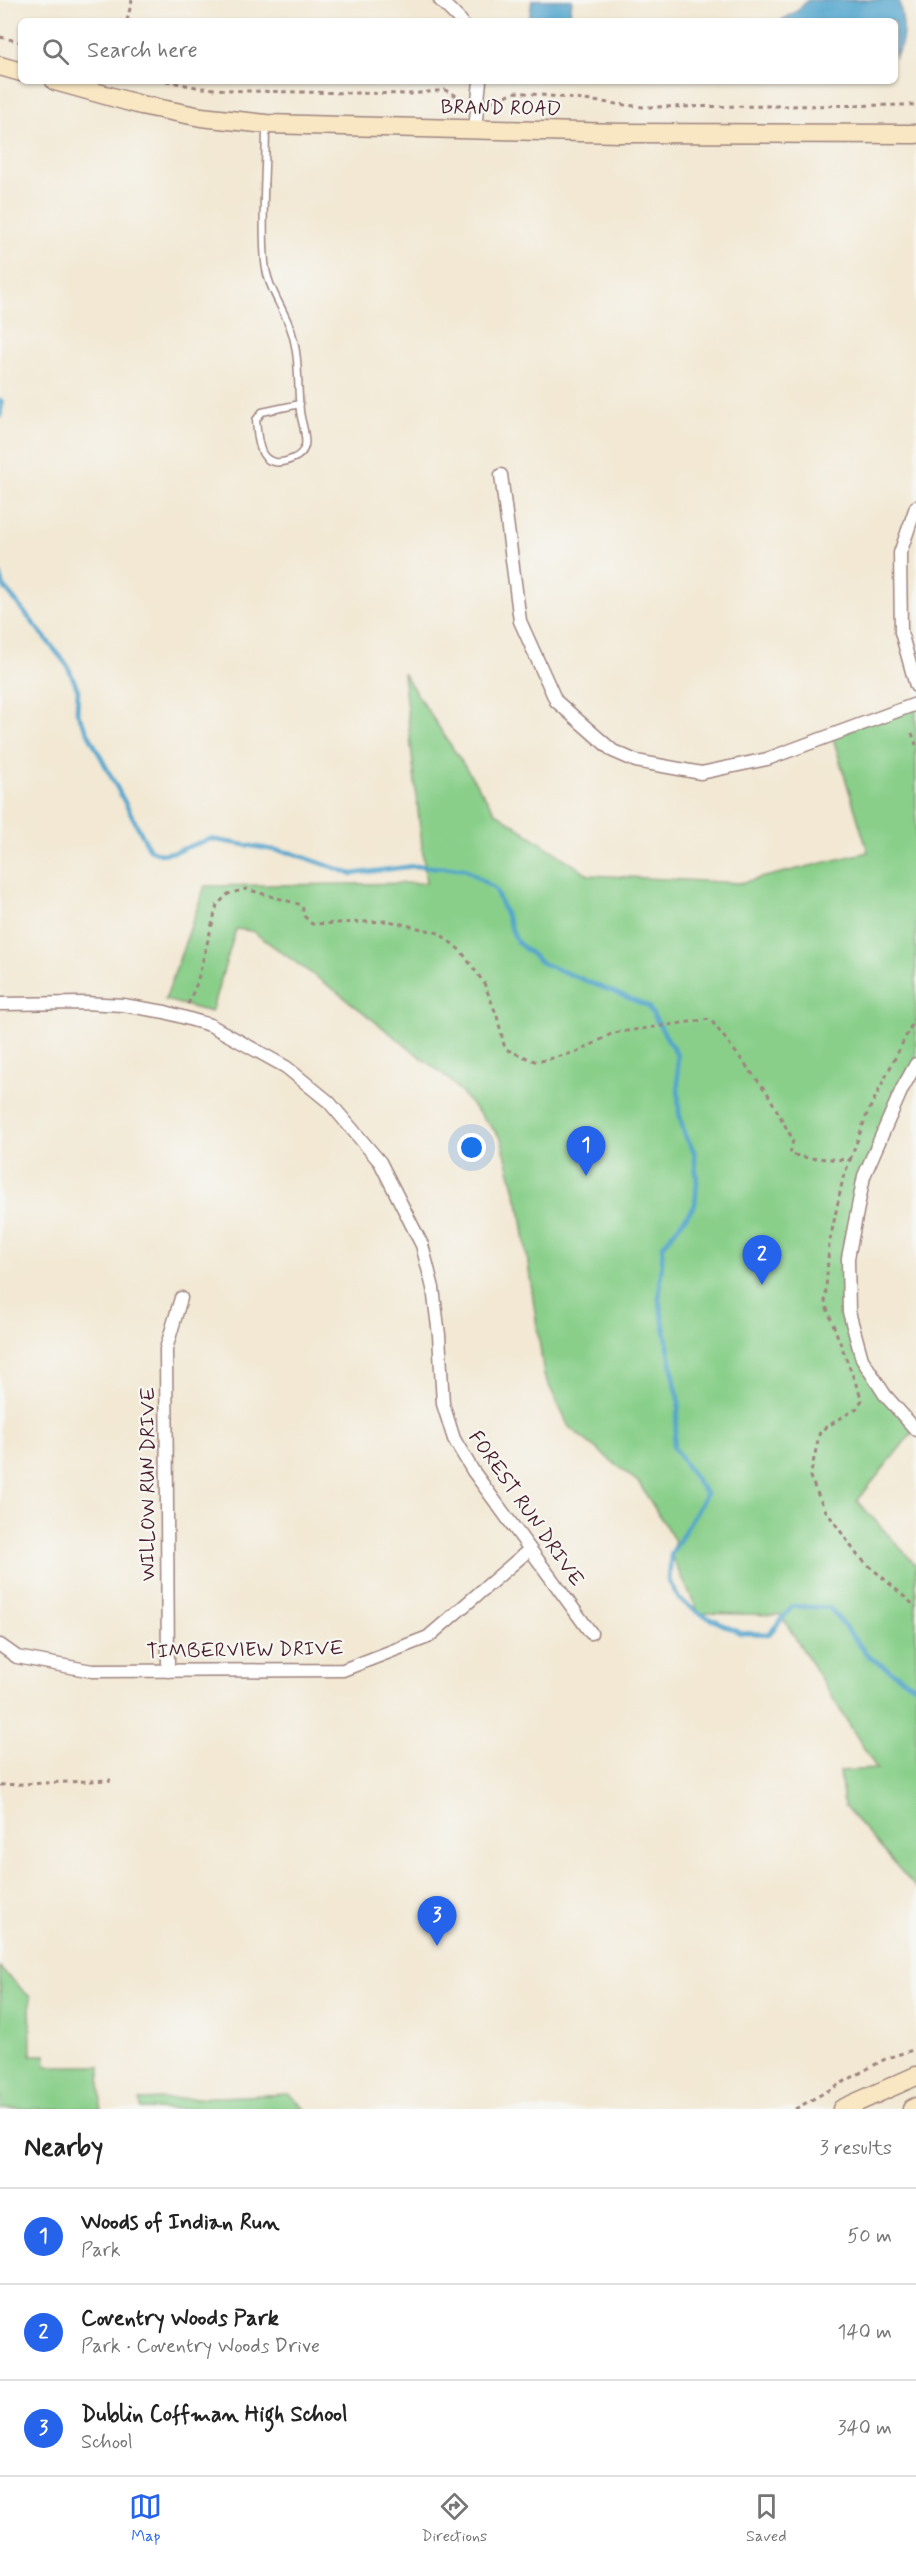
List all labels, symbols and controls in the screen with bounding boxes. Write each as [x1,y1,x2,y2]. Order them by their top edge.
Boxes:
search box [18,18,898,84]
icon: search [39,35,72,68]
text: Search here [87,37,198,65]
street label: BRAND ROAD [440,94,562,123]
pin: 1 [566,1126,606,1176]
your location [457,1133,486,1162]
pin: 2 [742,1236,782,1285]
street label: WILLOW RUN DRIVE [135,1387,162,1581]
street label: FOREST RUN DRIVE [462,1426,590,1592]
street label: TIMBERVIEW DRIVE [146,1635,344,1666]
pin: 3 [418,1896,456,1946]
text: Nearby [24,2131,103,2165]
text: 3 results [820,2135,892,2162]
text: Woods of Indian Run [81,2209,279,2237]
text: 1 [39,2223,48,2250]
text: 50 m [847,2223,892,2250]
text: Park [81,2237,121,2264]
text: Coventry Woods Park [81,2305,279,2333]
text: 2 [39,2319,48,2346]
text: 140 m [838,2319,892,2346]
text: Park · Coventry Woods Drive [81,2333,320,2360]
text: Dublin Coffman High School [81,2401,347,2429]
text: 3 [39,2415,48,2442]
text: 340 m [837,2415,892,2442]
text: School [81,2429,133,2456]
tab: Map [129,2490,162,2547]
tab: Directions [421,2490,487,2547]
tab: Saved [746,2490,787,2547]

